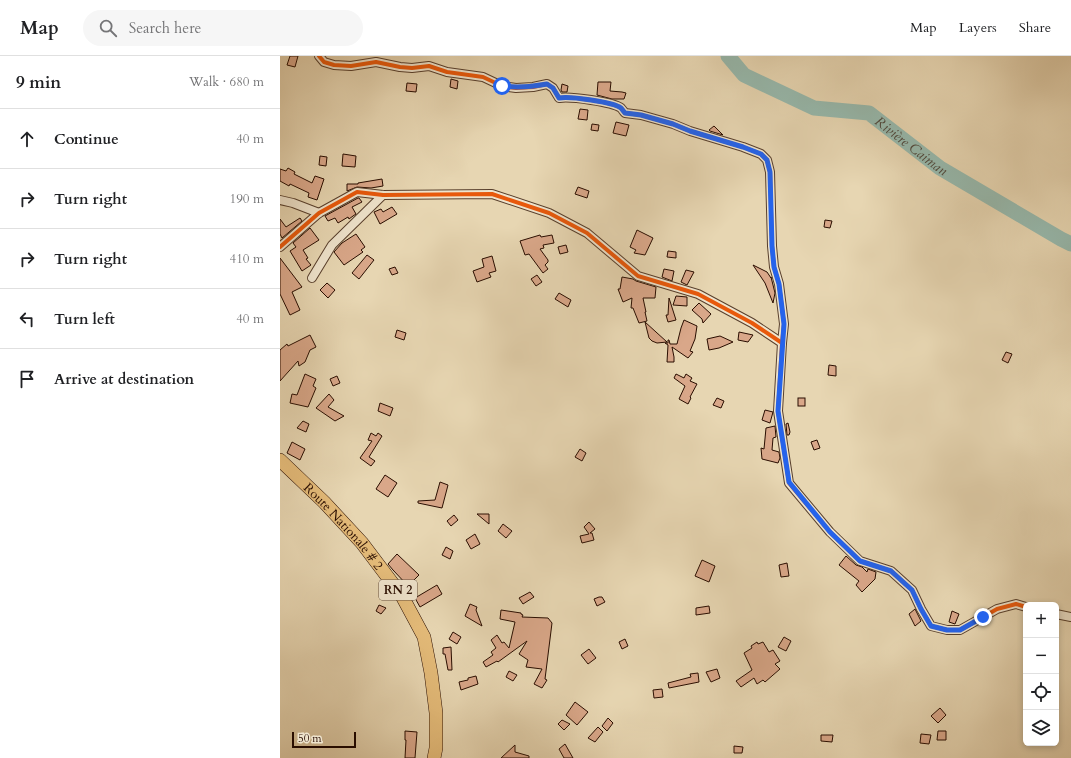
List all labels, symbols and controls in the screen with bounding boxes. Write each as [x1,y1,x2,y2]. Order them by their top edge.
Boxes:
search box [83,10,363,46]
text: Map [20,15,59,41]
icon: search [97,17,119,39]
text: Search here [129,18,201,38]
text: Map [910,18,937,37]
text: Layers [959,18,997,37]
text: Share [1019,18,1051,37]
text: 9 min [16,71,61,94]
text: Walk · 680 m [189,73,264,91]
route start [493,77,511,95]
water label: Rivière Caiman [871,112,951,180]
icon: ahead [16,128,38,150]
text: Continue [54,129,119,149]
text: 40 m [236,130,264,148]
icon: right [16,188,38,210]
text: Turn right [54,189,127,209]
text: 190 m [230,190,264,208]
icon: right [16,248,38,270]
text: Turn right [54,249,127,269]
text: 410 m [230,250,264,268]
icon: left [16,308,38,330]
text: Turn left [54,309,115,329]
text: 40 m [236,310,264,328]
icon: arrive [16,368,38,390]
text: Arrive at destination [54,369,194,389]
street label: Route Nationale # 2 [299,479,387,574]
road number: RN 2 [379,580,417,600]
map controls [1023,602,1059,746]
button: + [1023,602,1059,638]
route end [974,608,992,626]
button: − [1023,638,1059,674]
button: locate [1023,674,1059,710]
button: layers [1023,710,1059,746]
scale bar [292,730,356,749]
text: 50 m [298,731,322,746]

